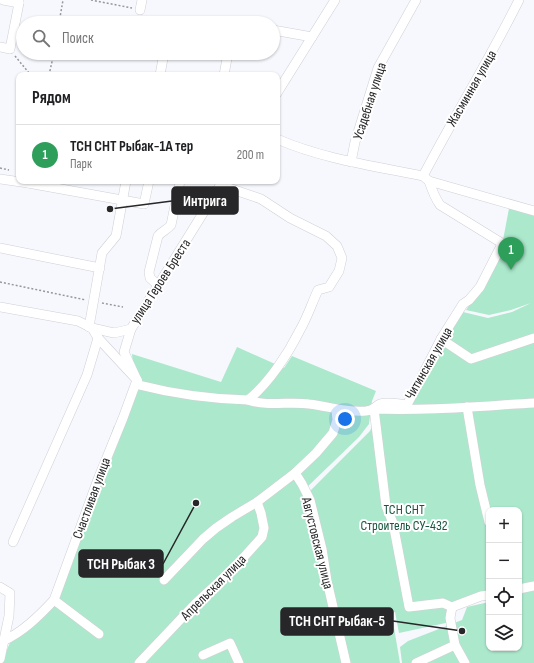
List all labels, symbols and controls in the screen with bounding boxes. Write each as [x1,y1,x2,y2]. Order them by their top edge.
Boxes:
search box [16,16,280,60]
icon: search [30,27,52,49]
text: Поиск [62,29,94,48]
street label: Жасминная улица [443,47,500,129]
street label: Усадебная улица [349,60,390,142]
text: Рядом [32,88,71,108]
text: ТСН СНТ Рыбак-1А тер [70,137,193,156]
text: 1 [42,147,48,163]
text: 200 m [237,147,264,163]
text: Парк [70,156,92,172]
callout: Интрига [172,187,238,214]
text: Интрига [183,192,227,211]
street label: улица Героев Бреста [127,236,194,327]
pin: 1 [498,237,524,270]
street label: Читинская улица [401,324,456,402]
your location [335,409,355,429]
street label: Счастливая улица [69,455,114,541]
street label: Августовская улица [298,494,337,591]
park label: ТСН СНТ Строитель СУ-432 [360,501,448,534]
map controls [486,507,522,651]
button: + [486,507,522,543]
button: − [486,543,522,579]
callout: ТСН Рыбак 3 [79,550,163,577]
street label: Апрельская улица [176,551,250,624]
text: ТСН Рыбак 3 [87,555,155,574]
button: locate [486,579,522,615]
callout: ТСН СНТ Рыбак-5 [281,608,393,635]
text: ТСН СНТ Рыбак-5 [289,612,385,631]
button: layers [486,615,522,651]

